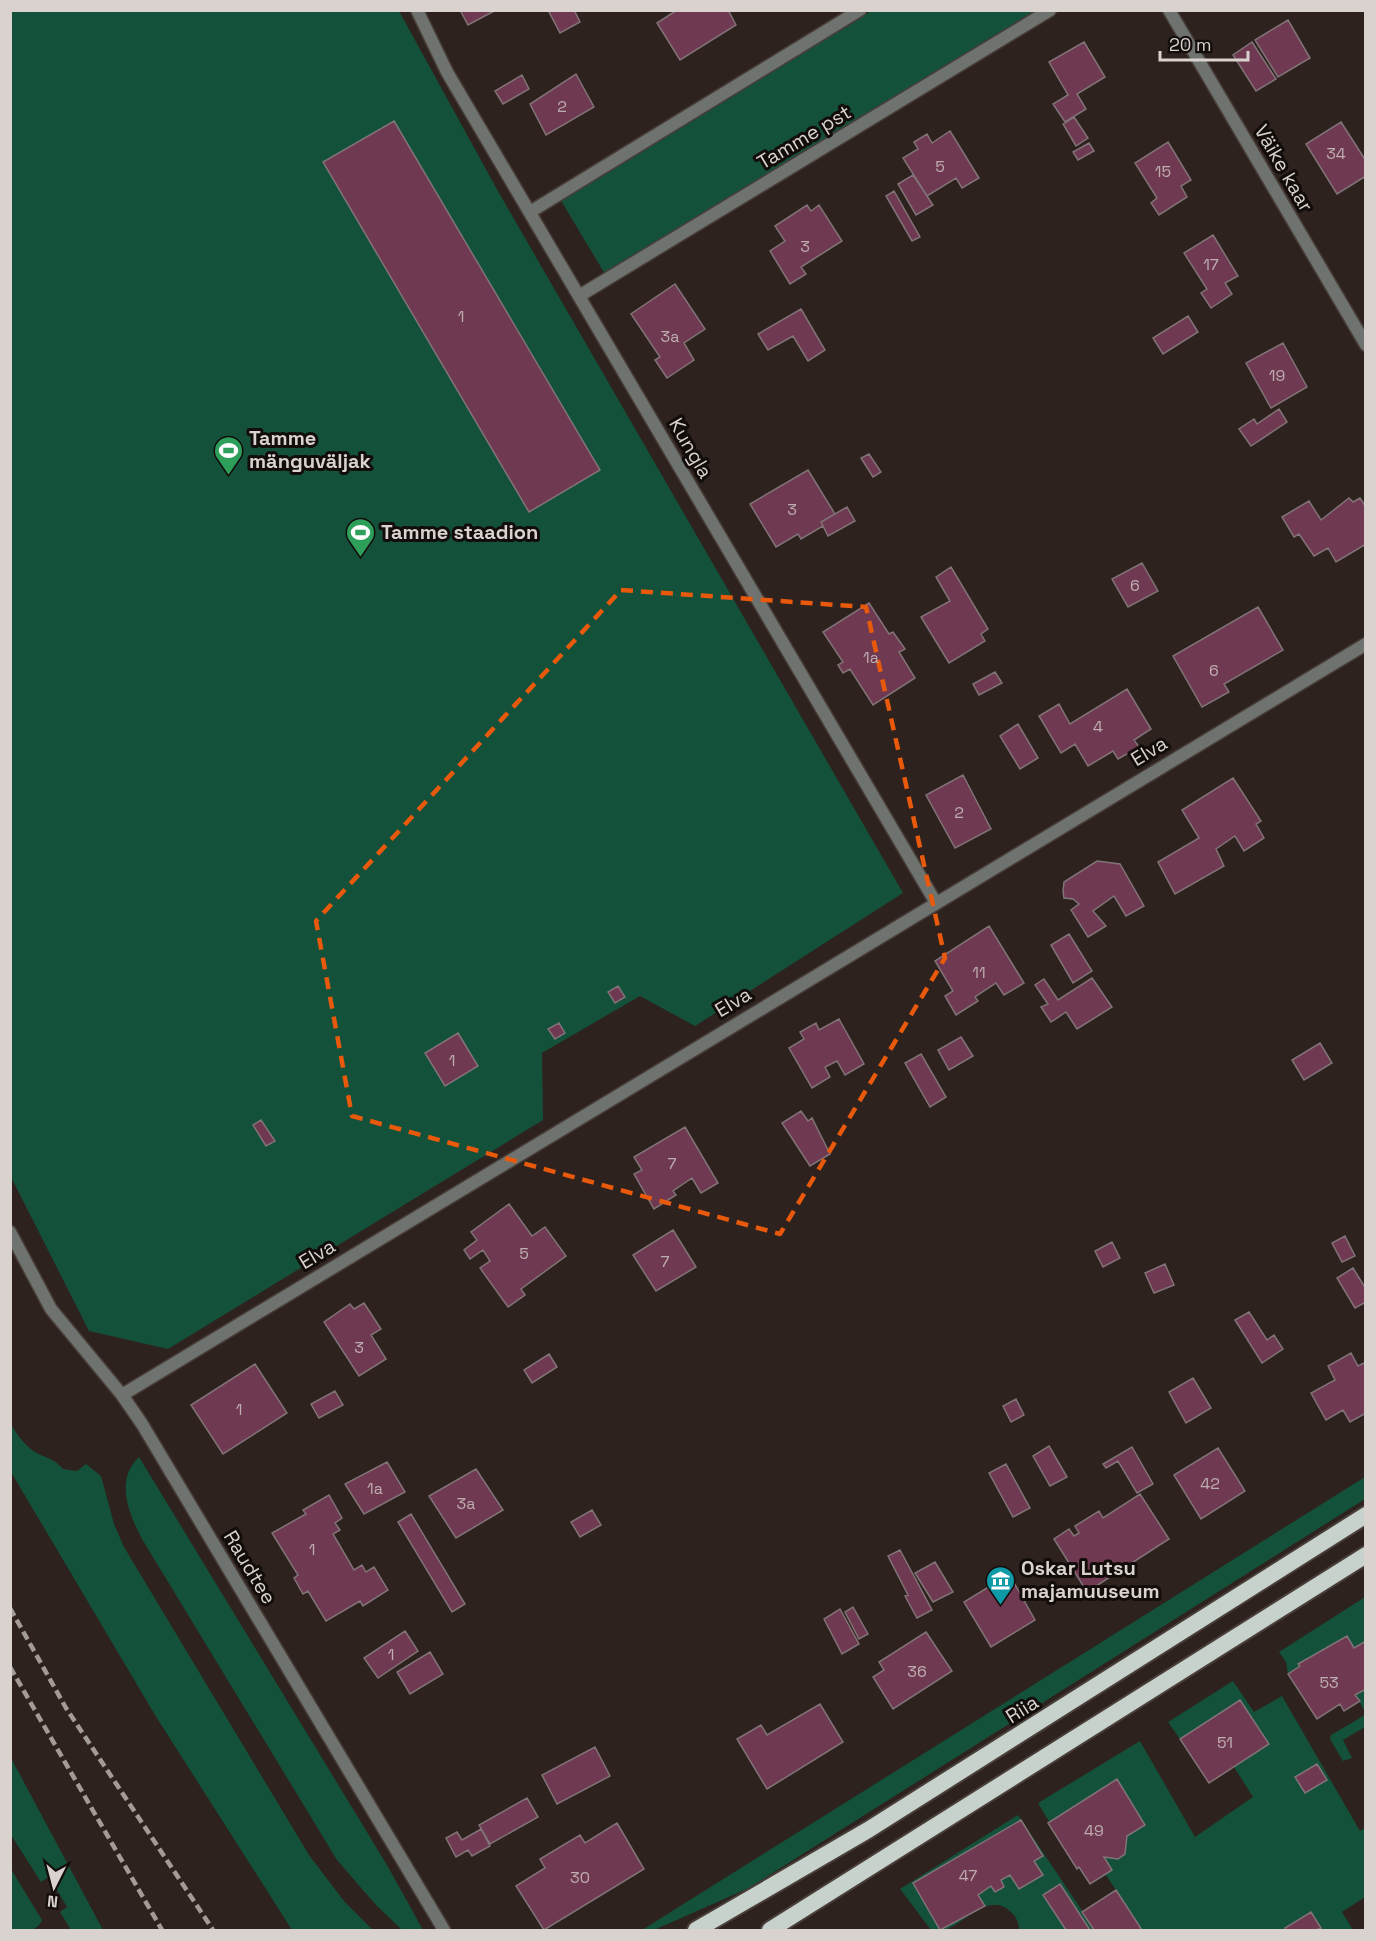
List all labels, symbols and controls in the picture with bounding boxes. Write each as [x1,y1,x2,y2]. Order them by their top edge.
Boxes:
scale bar [1160,24,1248,62]
text: 20 m [1169,33,1212,56]
house number: 2 [557,96,567,117]
street label: Tamme pst [752,99,856,175]
street label: Väike kaar [1249,120,1319,216]
house number: 34 [1326,143,1346,164]
house number: 5 [935,156,945,177]
house number: 15 [1155,161,1171,182]
house number: 3 [800,236,810,257]
house number: 17 [1203,254,1219,275]
house number: 1 [458,306,464,327]
house number: 3a [661,326,679,347]
house number: 19 [1269,365,1285,386]
street label: Kungla [663,413,719,483]
place label: Tamme mänguväljak [249,425,371,474]
sports icon: Tamme mänguväljak [212,434,244,476]
house number: 3 [787,499,797,520]
sports icon: Tamme staadion [344,516,376,558]
place label: Tamme staadion [381,519,538,545]
house number: 6 [1130,575,1140,596]
house number: 1a [863,647,879,668]
house number: 6 [1209,660,1219,681]
house number: 4 [1093,716,1103,737]
street label: Elva [1126,730,1172,772]
house number: 2 [954,802,964,823]
house number: 11 [972,962,986,983]
street label: Elva [710,981,756,1023]
house number: 1 [449,1050,455,1071]
house number: 7 [667,1153,677,1174]
street label: Elva [294,1233,340,1275]
house number: 5 [519,1243,529,1264]
house number: 7 [660,1251,670,1272]
house number: 3 [354,1337,364,1358]
house number: 1 [236,1399,242,1420]
house number: 42 [1200,1473,1220,1494]
house number: 1a [367,1478,383,1499]
house number: 3a [457,1493,475,1514]
street label: Raudtee [218,1525,282,1609]
house number: 1 [309,1539,315,1560]
place label: Oskar Lutsu majamuuseum [1021,1555,1160,1604]
museum icon: Oskar Lutsu majamuuseum [984,1564,1016,1606]
house number: 1 [388,1644,394,1665]
house number: 36 [907,1661,927,1682]
house number: 53 [1319,1672,1339,1693]
street label: Riia [1001,1689,1043,1729]
house number: 51 [1217,1732,1233,1753]
house number: 49 [1084,1820,1104,1841]
north arrow [24,1857,84,1917]
house number: 47 [959,1865,977,1886]
house number: 30 [570,1867,590,1888]
text: N [46,1890,59,1912]

